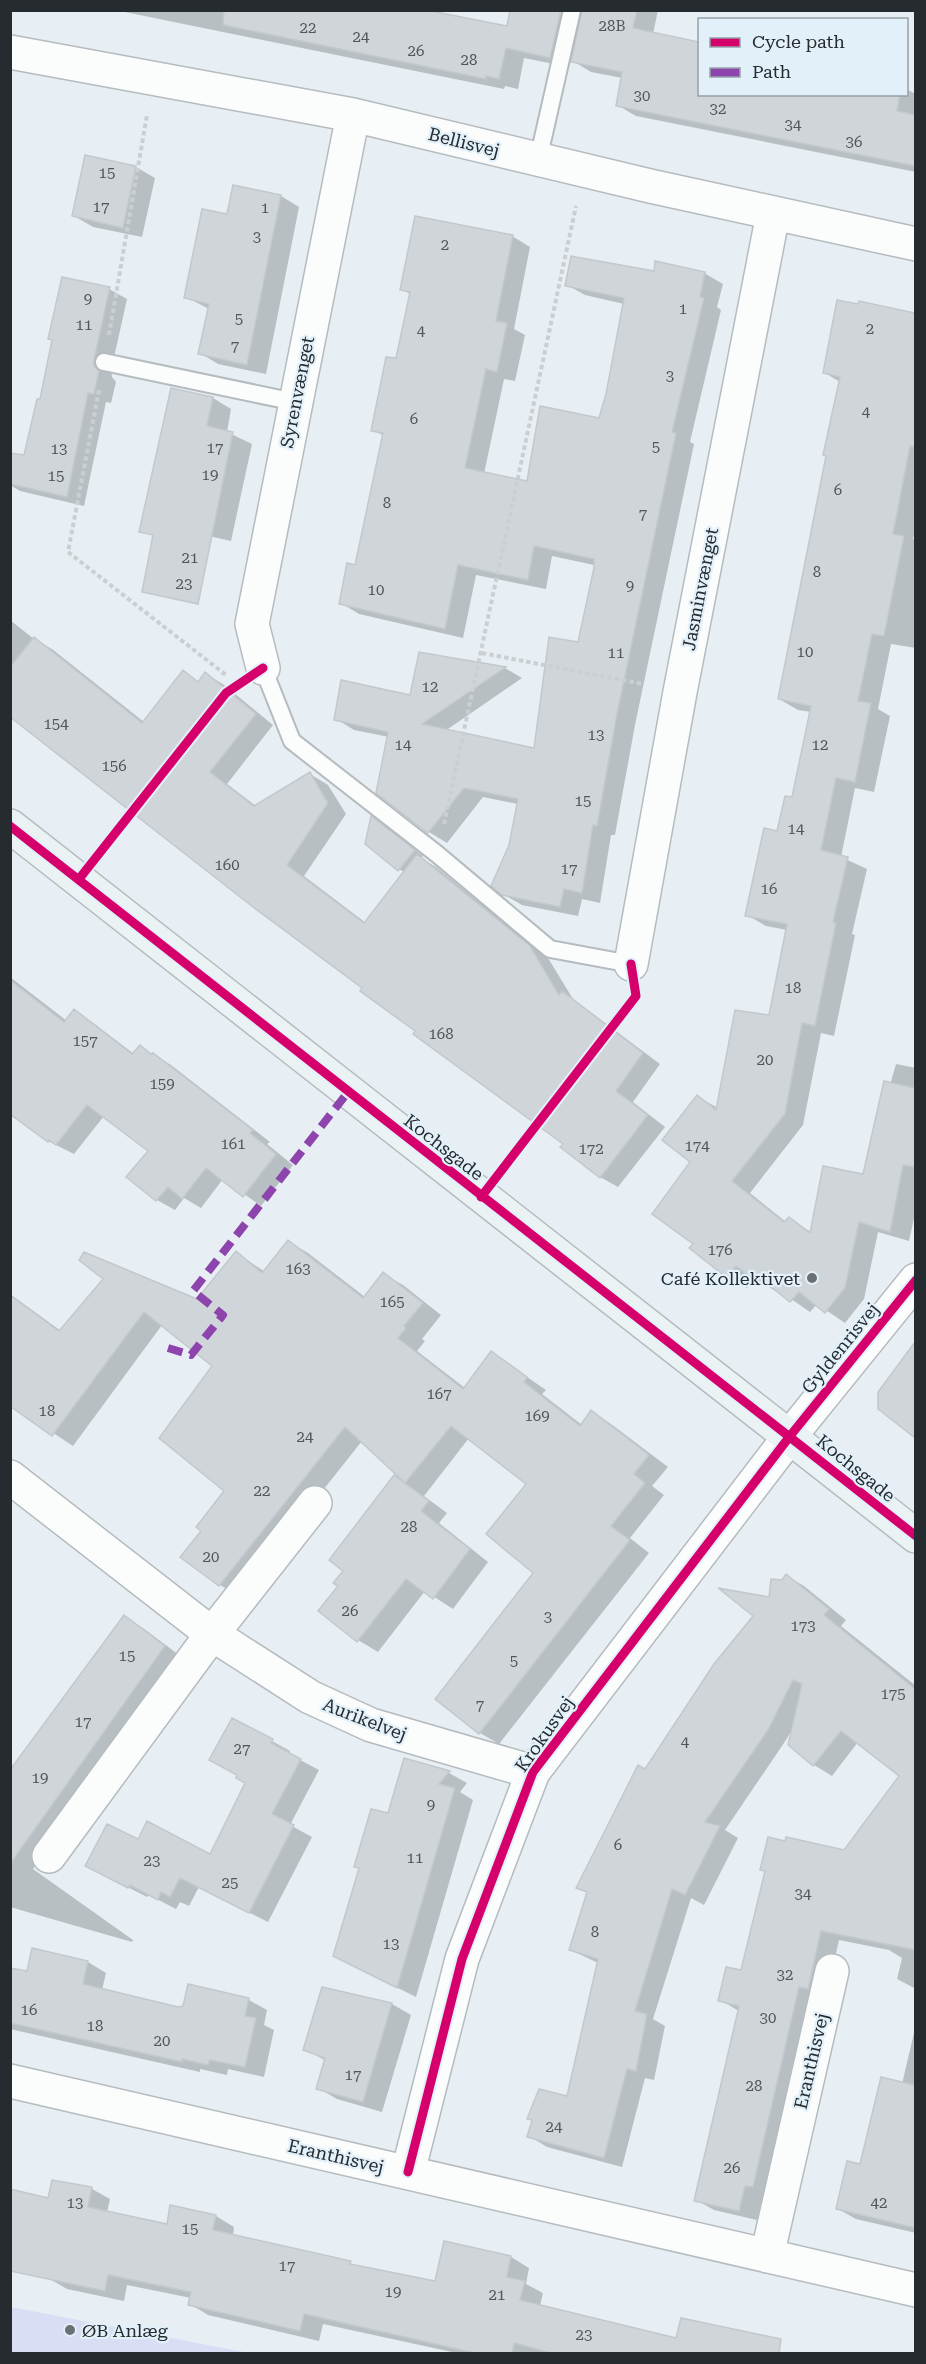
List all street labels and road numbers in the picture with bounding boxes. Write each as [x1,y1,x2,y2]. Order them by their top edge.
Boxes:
street label: Bellisvej [426,123,502,161]
street label: Syrenvænget [276,334,318,450]
street label: Jasminvænget [678,525,722,652]
street label: Kochsgade [400,1109,488,1185]
street label: Gyldenrisvej [797,1298,883,1398]
street label: Kochsgade [812,1430,900,1506]
street label: Krokusvej [510,1692,578,1776]
street label: Aurikelvej [320,1693,410,1745]
street label: Eranthisvej [790,2011,832,2111]
street label: Eranthisvej [286,2135,386,2177]

